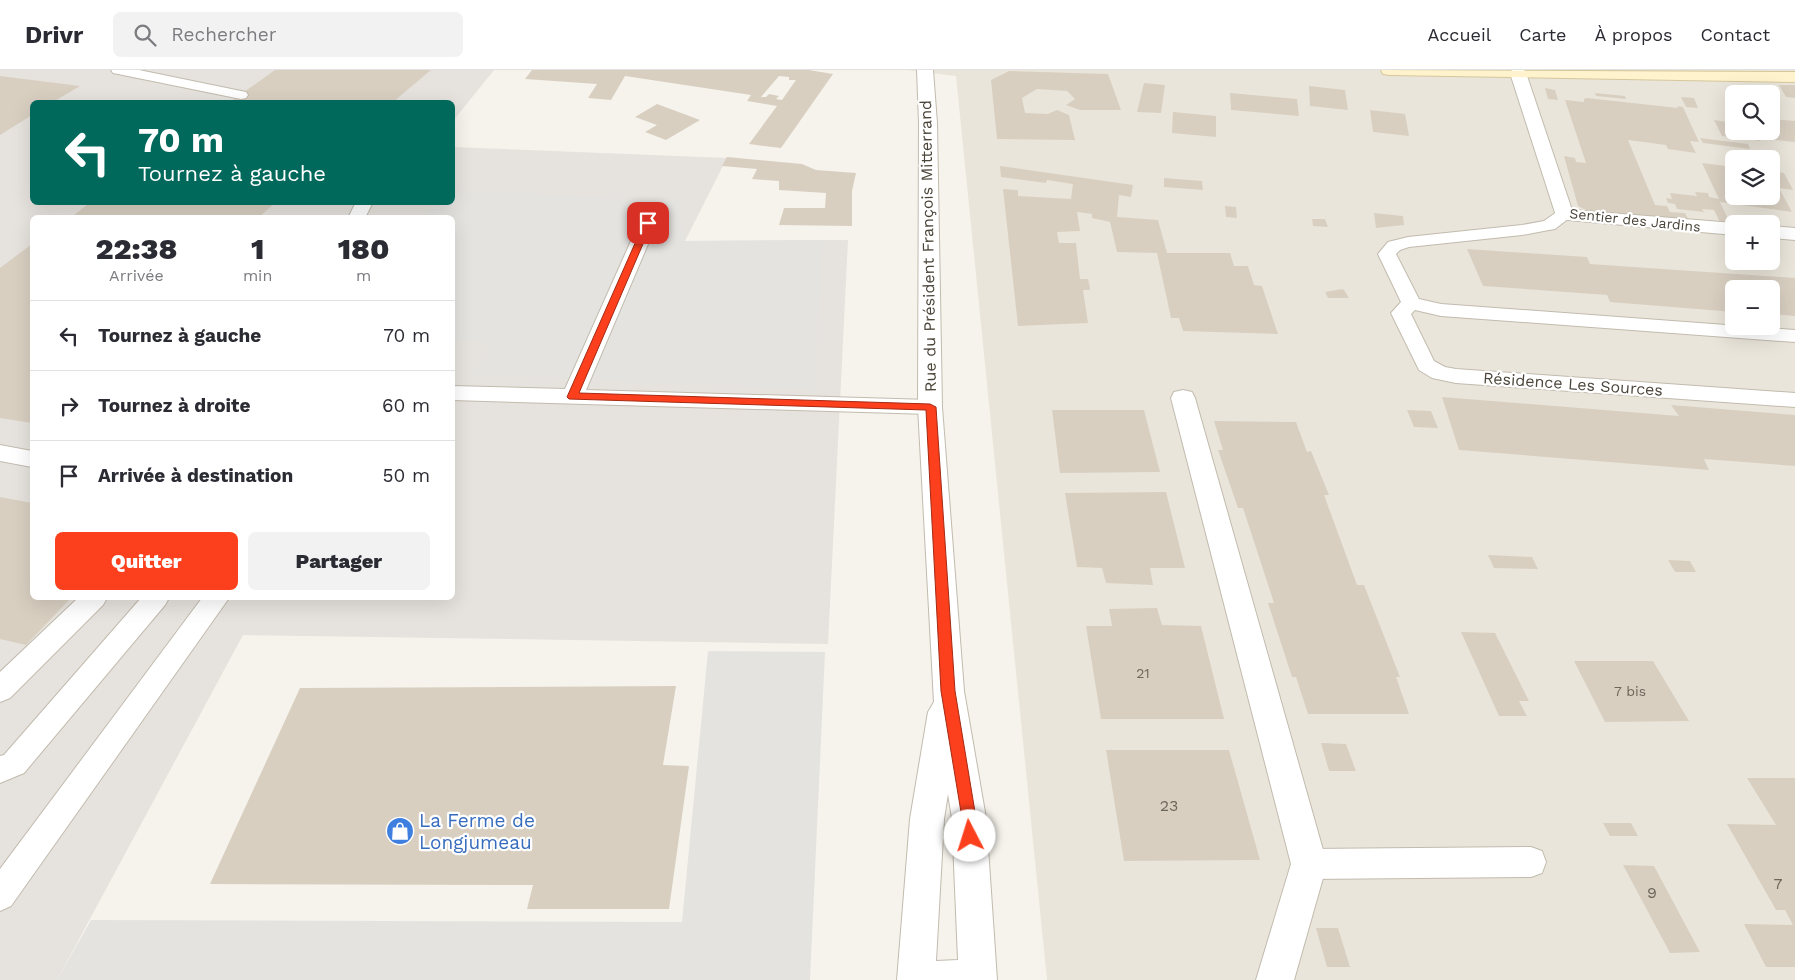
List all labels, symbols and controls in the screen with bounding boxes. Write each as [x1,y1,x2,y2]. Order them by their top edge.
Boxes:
search box [113,12,463,57]
text: Drivr [25,21,83,49]
icon: search [131,21,159,49]
text: Rechercher [171,23,277,46]
text: Accueil [1428,24,1491,45]
text: Carte [1519,24,1566,45]
text: À propos [1594,24,1672,45]
text: Contact [1700,24,1770,45]
map controls [1725,85,1780,335]
button: search [1725,85,1780,140]
street label: Rue du Président François Mitterrand [916,100,940,392]
text: 70 m [138,119,224,161]
icon: left [55,120,120,185]
button: layers [1725,150,1780,205]
text: Tournez à gauche [138,161,326,186]
pin [627,202,669,244]
street label: Sentier des Jardins [1569,205,1701,235]
icon: arrive [634,209,662,237]
button: + [1725,215,1780,270]
text: 22:38 [95,231,177,266]
text: 1 [251,231,264,266]
text: 180 [338,231,390,266]
text: Arrivée [109,266,164,285]
text: min [243,266,272,285]
text: m [356,266,371,285]
button: − [1725,280,1780,335]
icon: left [55,322,83,350]
text: Tournez à gauche [98,324,261,347]
text: 70 m [383,324,430,347]
street label: Résidence Les Sources [1482,368,1664,400]
icon: right [55,392,83,420]
text: Tournez à droite [98,394,250,417]
text: 60 m [382,394,430,417]
icon: arrive [55,462,83,490]
text: Arrivée à destination [98,464,293,487]
text: 50 m [383,464,430,487]
button: Quitter [55,532,238,590]
button: Partager [248,532,430,590]
house number: 21 [1136,665,1150,681]
house number: 7 bis [1614,683,1646,699]
house number: 23 [1160,796,1178,815]
place label: La Ferme de Longjumeau [419,809,535,854]
position arrow [943,809,995,861]
shop icon: La Ferme de Longjumeau [385,816,415,846]
house number: 7 [1774,874,1783,893]
house number: 9 [1647,883,1657,902]

